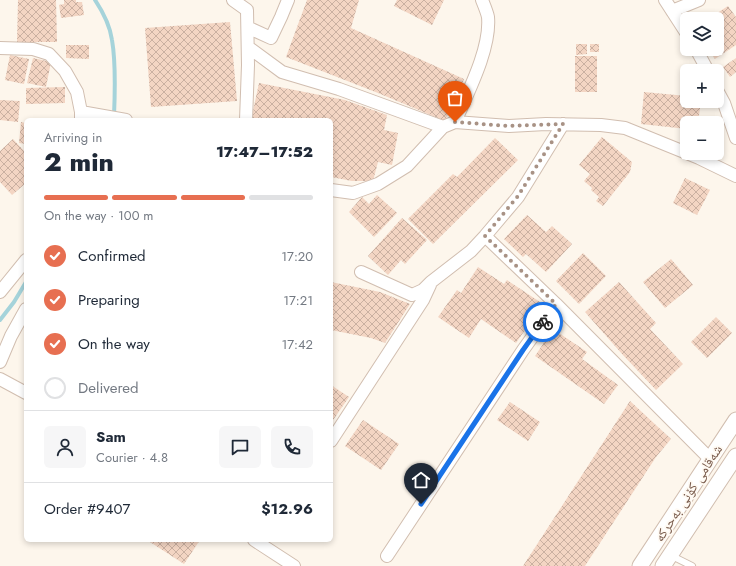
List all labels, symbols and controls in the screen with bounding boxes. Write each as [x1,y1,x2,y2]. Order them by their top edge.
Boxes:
map controls [680,12,724,160]
button: layers [680,12,724,56]
button: + [680,64,724,108]
pin [438,81,472,122]
icon: bag [444,87,466,109]
button: − [680,116,724,160]
text: Arriving in [44,128,102,147]
text: 17:47–17:52 [216,141,313,163]
text: 2 min [44,143,114,181]
text: On the way · 100 m [44,206,153,225]
icon: check [44,245,66,267]
text: Confirmed [78,245,146,267]
text: 17:20 [281,247,313,266]
icon: check [44,289,66,311]
text: Preparing [78,289,140,311]
text: 17:21 [283,291,313,310]
courier [523,302,563,342]
icon: bike [532,311,554,333]
icon: check [44,333,66,355]
text: On the way [78,333,150,355]
text: 17:42 [281,335,313,354]
text: Delivered [78,377,139,399]
button: person [44,426,86,468]
text: Sam [96,426,126,448]
button: chat [219,426,261,468]
button: phone [271,426,313,468]
street label: شەقامی کۆنی بەحرکە [649,441,727,545]
text: Courier · 4.8 [96,448,168,467]
pin [404,463,438,504]
icon: home [410,469,432,491]
text: Order #9407 [44,498,130,520]
text: $12.96 [261,498,313,520]

